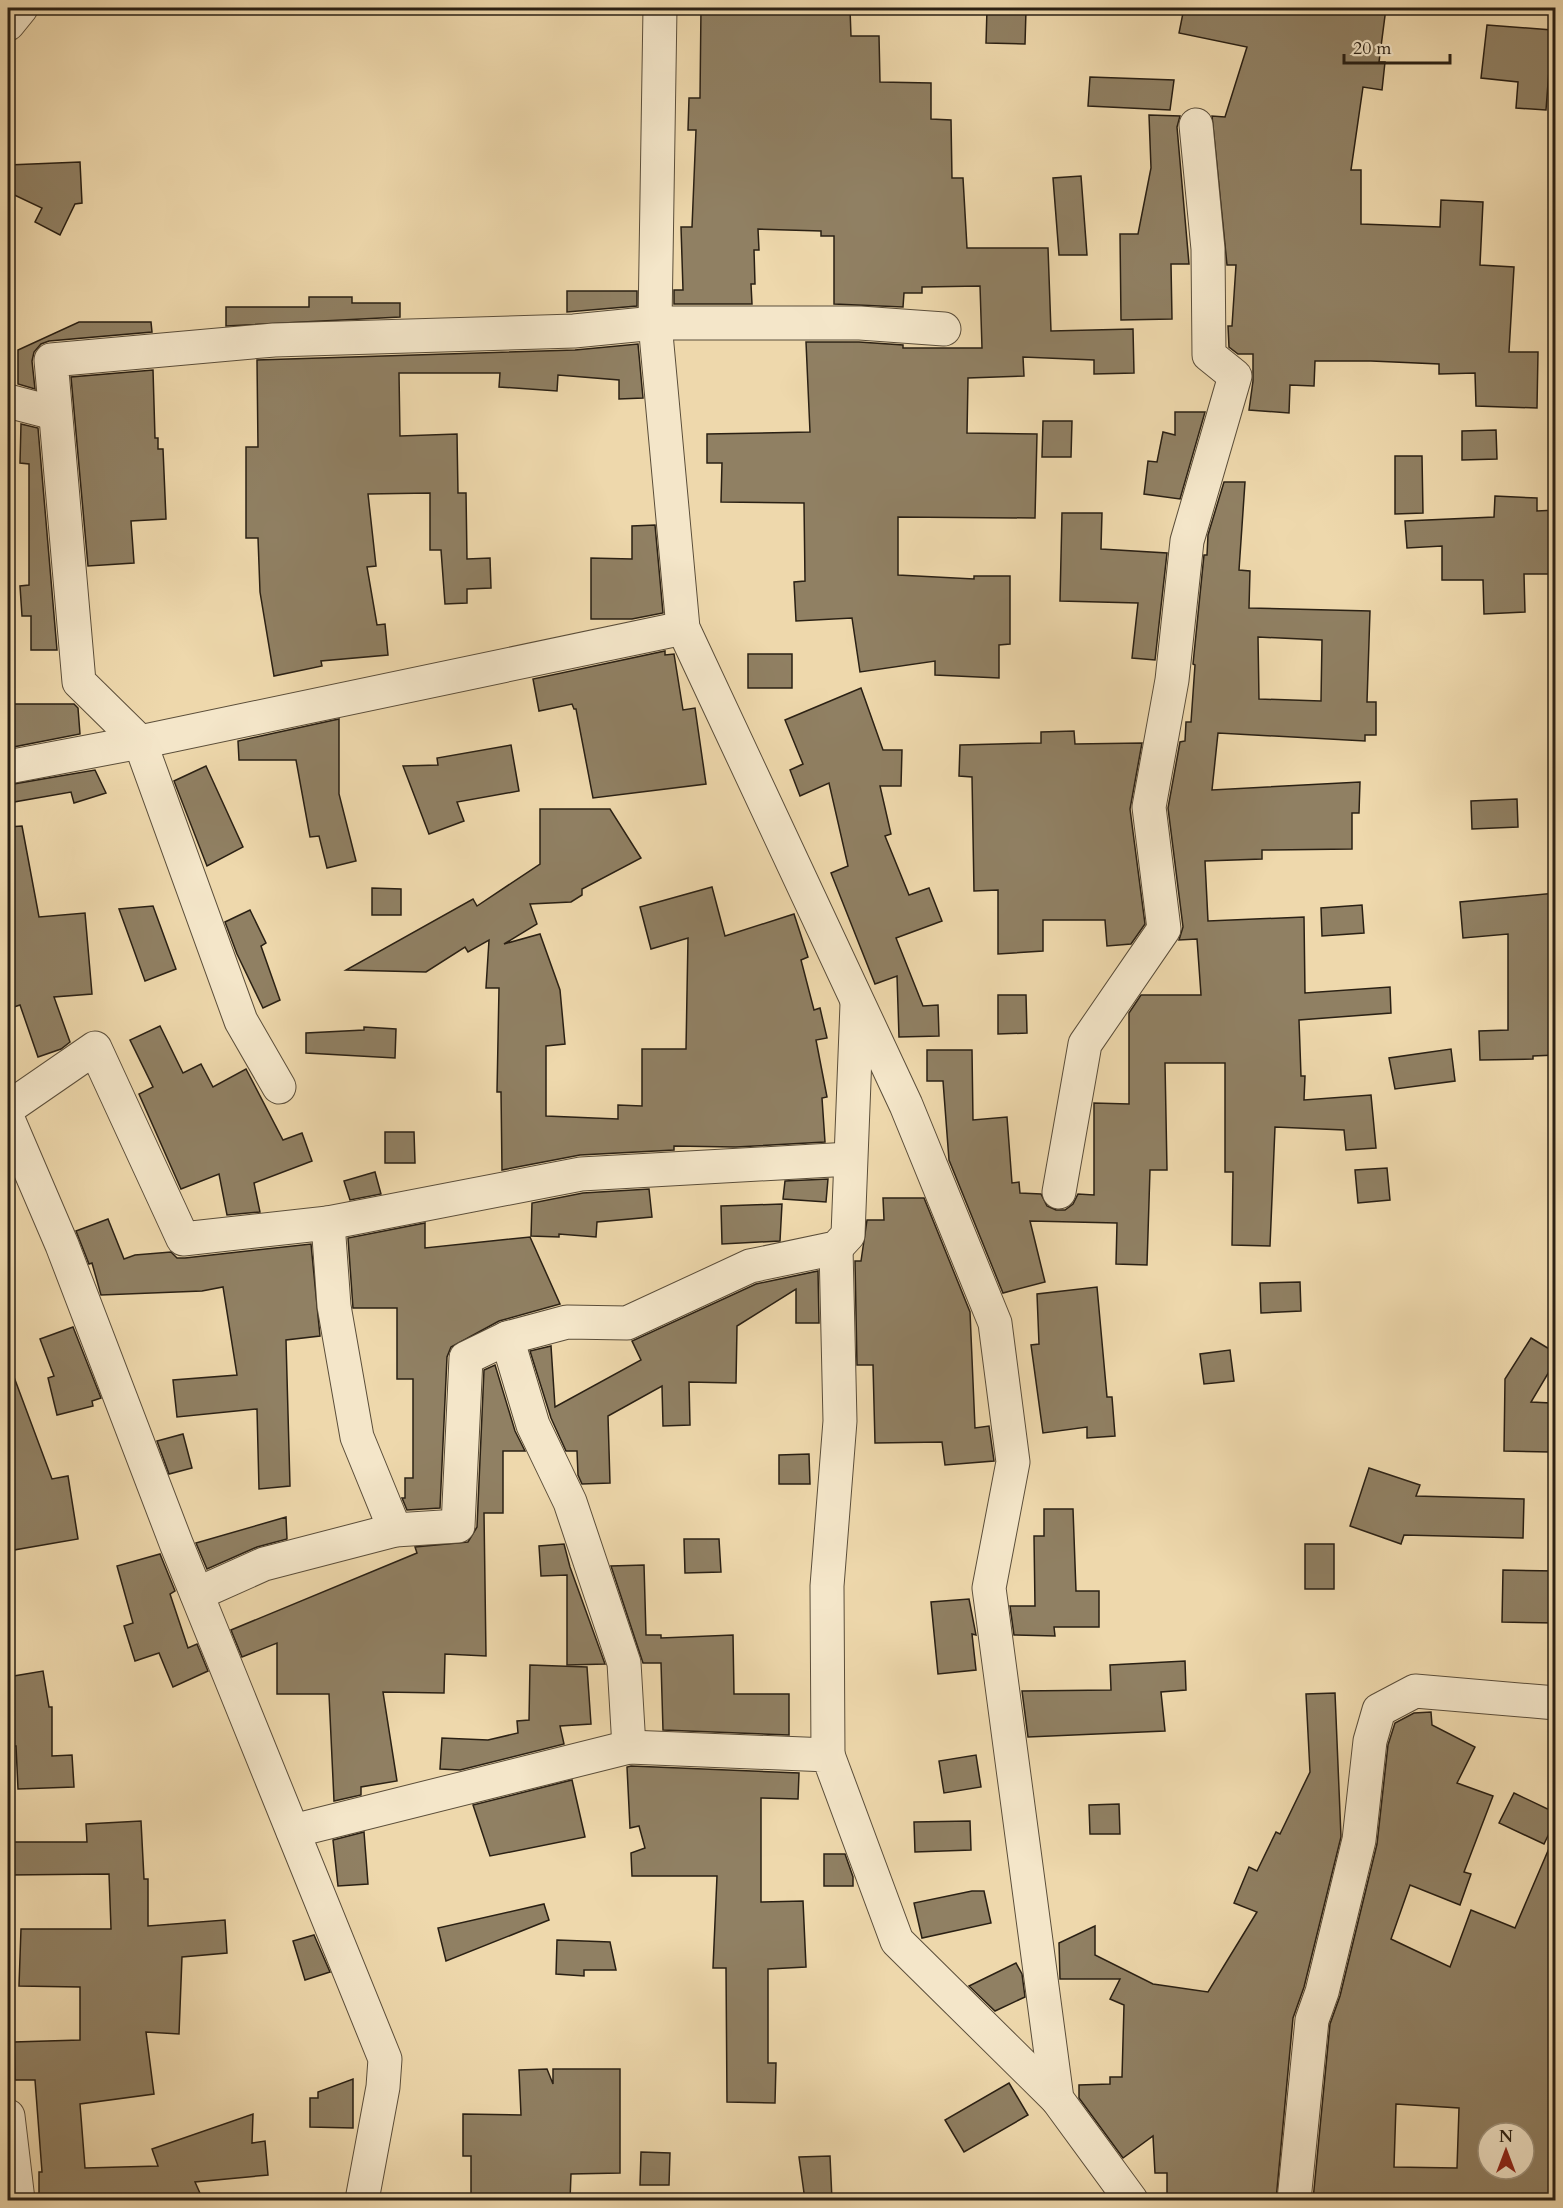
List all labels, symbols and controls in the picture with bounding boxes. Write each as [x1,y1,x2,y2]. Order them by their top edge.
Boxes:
scale bar [1344,27,1450,65]
text: 20 m [1353,36,1392,61]
north arrow [1476,2121,1536,2181]
text: N [1499,2126,1513,2148]

